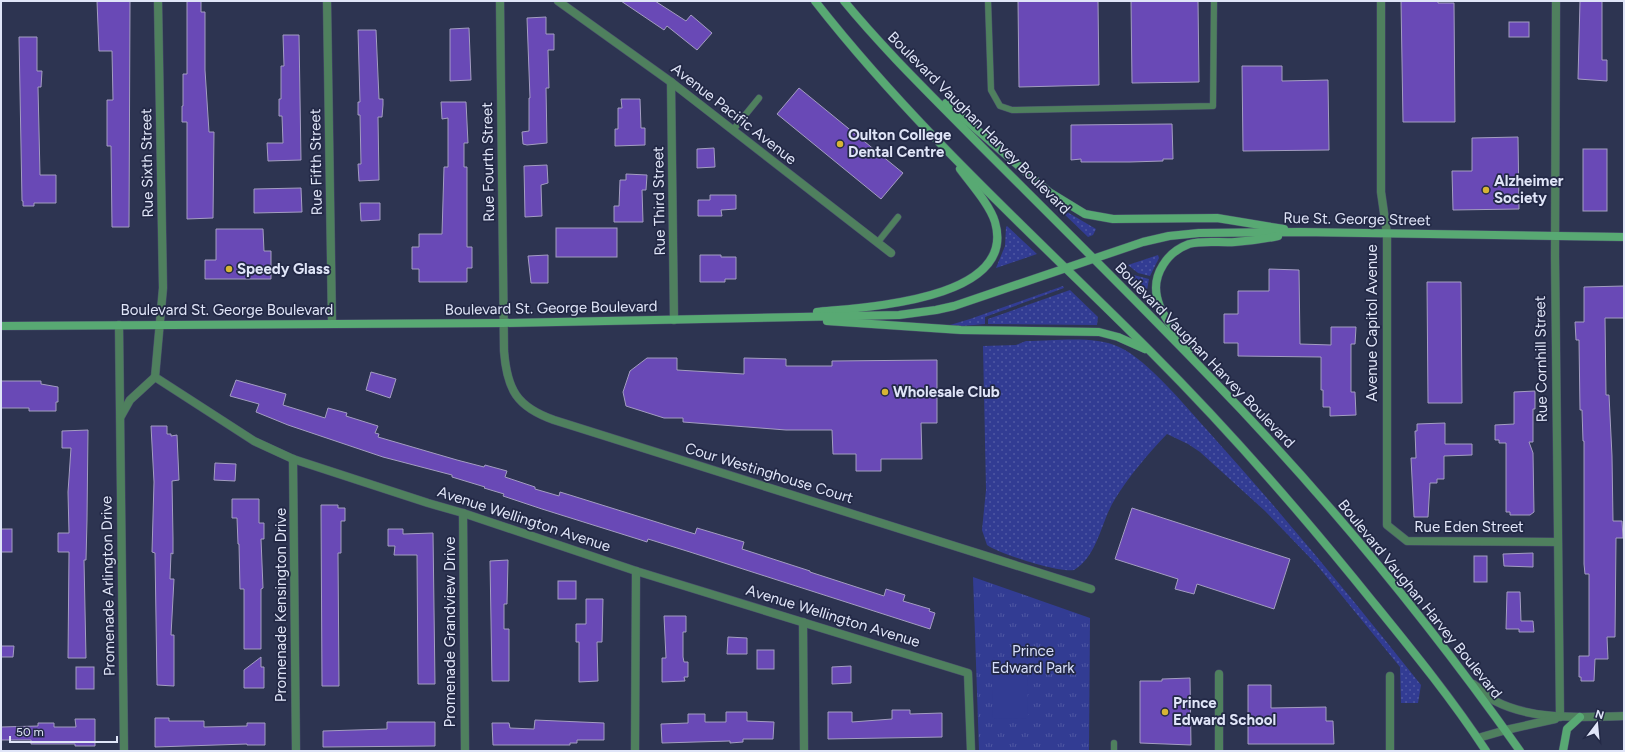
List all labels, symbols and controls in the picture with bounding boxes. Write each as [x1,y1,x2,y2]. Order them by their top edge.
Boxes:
street label: Boulevard Vaughan Harvey Boulevard [884,28,1074,218]
street label: Avenue Pacific Avenue [668,60,800,168]
street label: Rue Fourth Street [478,102,498,222]
street label: Rue Sixth Street [137,108,157,218]
street label: Rue Fifth Street [306,108,326,215]
place label: Oulton College Dental Centre [848,126,952,161]
marker: Oulton College Dental Centre [835,139,845,149]
street label: Rue Third Street [649,146,669,256]
place label: Alzheimer Society [1494,172,1564,207]
marker: Alzheimer Society [1481,185,1491,195]
street label: Rue St. George Street [1283,209,1431,229]
street label: Avenue Capitol Avenue [1363,244,1381,402]
street label: Boulevard Vaughan Harvey Boulevard [1111,258,1299,452]
place label: Speedy Glass [237,260,330,278]
marker: Speedy Glass [224,264,234,274]
street label: Rue Cornhill Street [1531,295,1551,423]
street label: Boulevard St. George Boulevard [444,297,658,319]
street label: Boulevard St. George Boulevard [121,301,333,319]
place label: Wholesale Club [893,383,1000,401]
marker: Wholesale Club [880,387,890,397]
street label: Cour Westinghouse Court [683,439,856,507]
street label: Avenue Wellington Avenue [435,483,613,555]
street label: Promenade Arlington Drive [97,496,119,676]
street label: Boulevard Vaughan Harvey Boulevard [1334,496,1506,702]
street label: Promenade Kensington Drive [272,508,290,702]
street label: Rue Eden Street [1414,518,1524,536]
street label: Promenade Grandview Drive [441,537,459,727]
street label: Avenue Wellington Avenue [744,581,922,651]
park label: Prince Edward Park [991,642,1075,677]
place label: Prince Edward School [1173,694,1276,729]
north arrow [1577,704,1617,744]
marker: Prince Edward School [1160,707,1170,717]
text: N [1594,707,1606,722]
scale bar [10,718,117,744]
text: 50 m [16,725,44,739]

